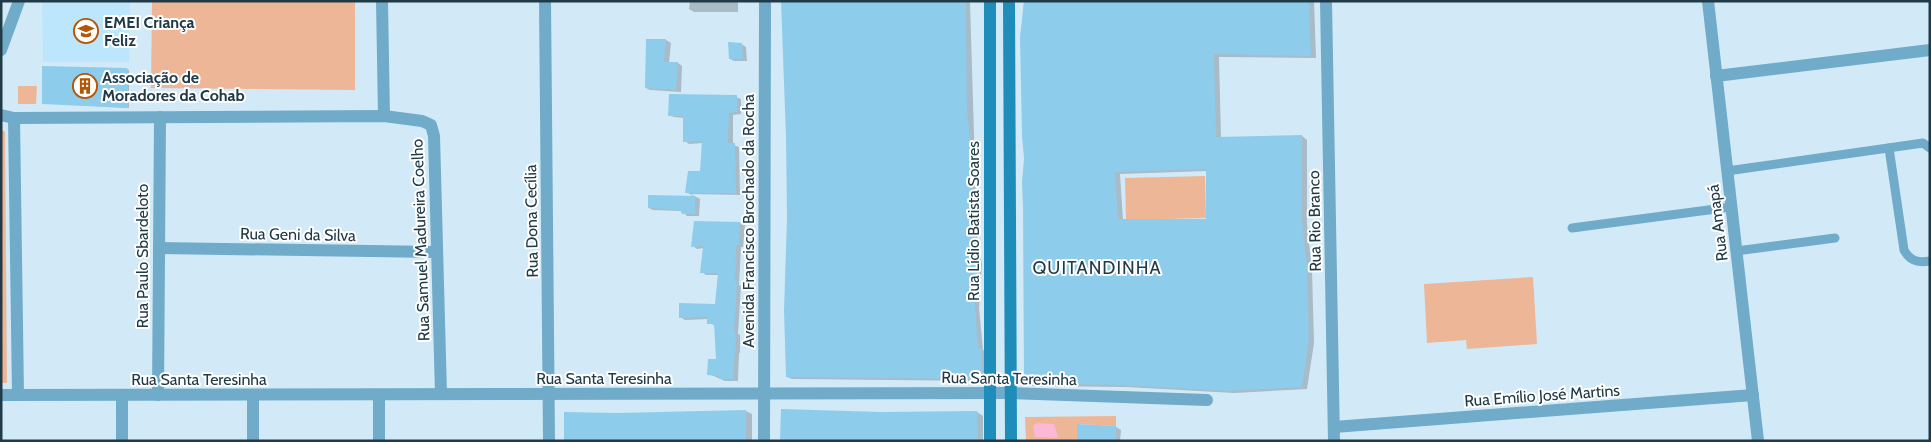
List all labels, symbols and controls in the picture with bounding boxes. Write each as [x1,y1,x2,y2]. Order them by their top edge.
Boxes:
place label: EMEI Criança Feliz [104,13,194,50]
school or university icon: EMEI Criança Feliz [73,18,99,44]
place label: Associação de Moradores da Cohab [102,68,245,105]
building icon: Associação de Moradores da Cohab [72,73,98,99]
street label: Avenida Francisco Brochado da Rocha [739,94,758,348]
street label: Rua Samuel Madureira Coelho [407,138,434,342]
street label: Rua Lídio Batista Soares [964,141,983,301]
street label: Rua Dona Cecília [521,164,542,278]
street label: Rua Rio Branco [1304,170,1325,272]
street label: Rua Amapá [1703,183,1732,262]
street label: Rua Paulo Sbardeloto [133,184,152,328]
street label: Rua Geni da Silva [240,224,356,245]
district label: QUITANDINHA [1032,257,1162,279]
street label: Rua Santa Teresinha [941,368,1077,389]
street label: Rua Santa Teresinha [536,369,672,388]
street label: Rua Santa Teresinha [131,370,267,389]
street label: Rua Emílio José Martins [1464,381,1621,410]

